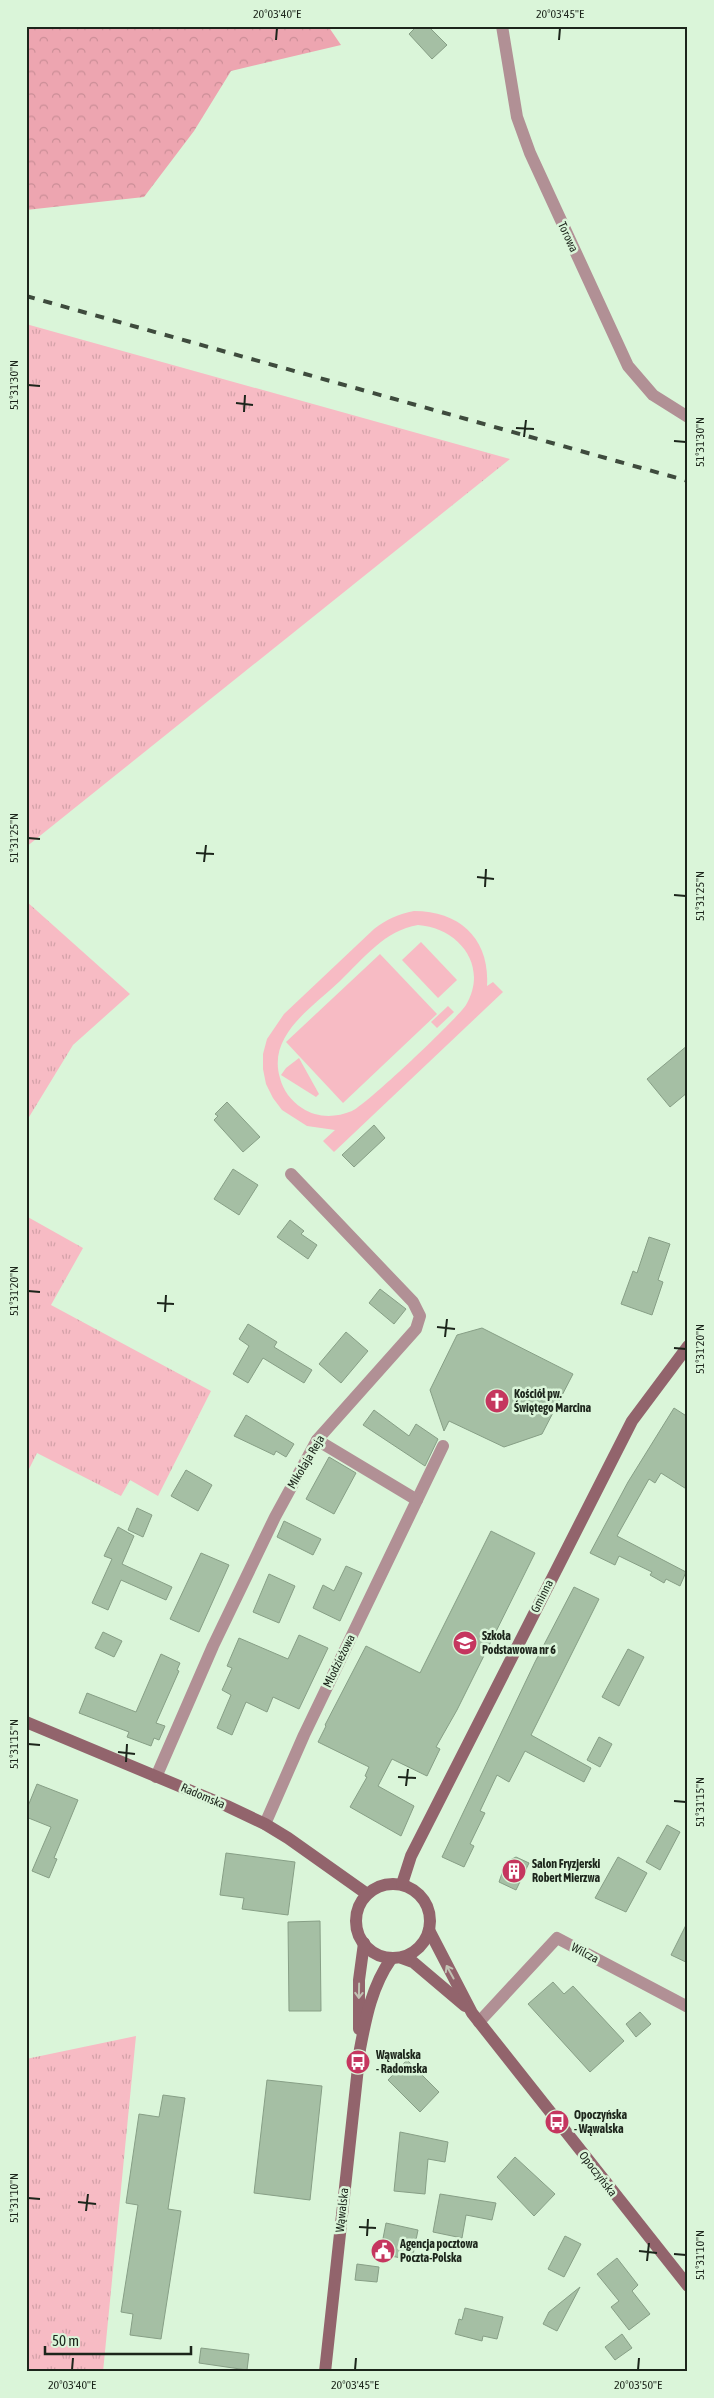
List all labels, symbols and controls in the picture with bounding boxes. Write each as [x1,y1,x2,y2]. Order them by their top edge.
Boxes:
text: 20°03'40"E [253,7,301,21]
text: 20°03'45"E [536,7,584,21]
street label: Torowa [555,220,581,254]
text: 51°31'30"N [7,360,21,410]
text: 51°31'30"N [693,417,707,467]
text: 51°31'25"N [7,813,21,863]
text: 51°31'25"N [693,871,707,921]
text: 51°31'20"N [7,1266,21,1316]
text: 51°31'20"N [693,1324,707,1374]
place label: Kościół pw. Świętego Marcina [514,1387,591,1415]
church icon: Kościół pw. Świętego Marcina [484,1388,510,1414]
street label: Mikołaja Reja [285,1433,327,1491]
street label: Gminna [528,1577,556,1615]
place label: Szkoła Podstawowa nr 6 [482,1629,556,1657]
school or university icon: Szkoła Podstawowa nr 6 [452,1630,478,1656]
street label: Młodzieżowa [320,1632,358,1690]
text: 51°31'15"N [7,1719,21,1769]
text: 51°31'15"N [693,1777,707,1827]
street label: Radomska [179,1780,227,1812]
place label: Salon Fryzjerski Robert Mierzwa [532,1857,600,1885]
building icon: Salon Fryzjerski Robert Mierzwa [501,1858,527,1884]
street label: Wilcza [569,1940,601,1966]
one-way arrow [444,1965,454,1980]
one-way arrow [354,1983,363,1999]
place label: Wąwalska - Radomska [375,2048,428,2076]
bus stop icon: Wąwalska - Radomska [345,2049,371,2075]
place label: Opoczyńska - Wąwalska [574,2108,627,2136]
bus stop icon: Opoczyńska - Wąwalska [544,2109,570,2135]
street label: Opoczyńska [576,2149,620,2199]
text: 51°31'10"N [7,2173,21,2223]
street label: Wąwalska [333,2187,351,2233]
text: 51°31'10"N [693,2230,707,2280]
place label: Agencja pocztowa Poczta-Polska [399,2237,478,2265]
public building icon: Agencja pocztowa Poczta-Polska [370,2238,396,2264]
scale bar [45,2323,191,2355]
text: 50 m [52,2332,79,2349]
text: 20°03'40"E [48,2378,96,2392]
text: 20°03'45"E [331,2378,379,2392]
text: 20°03'50"E [614,2378,662,2392]

